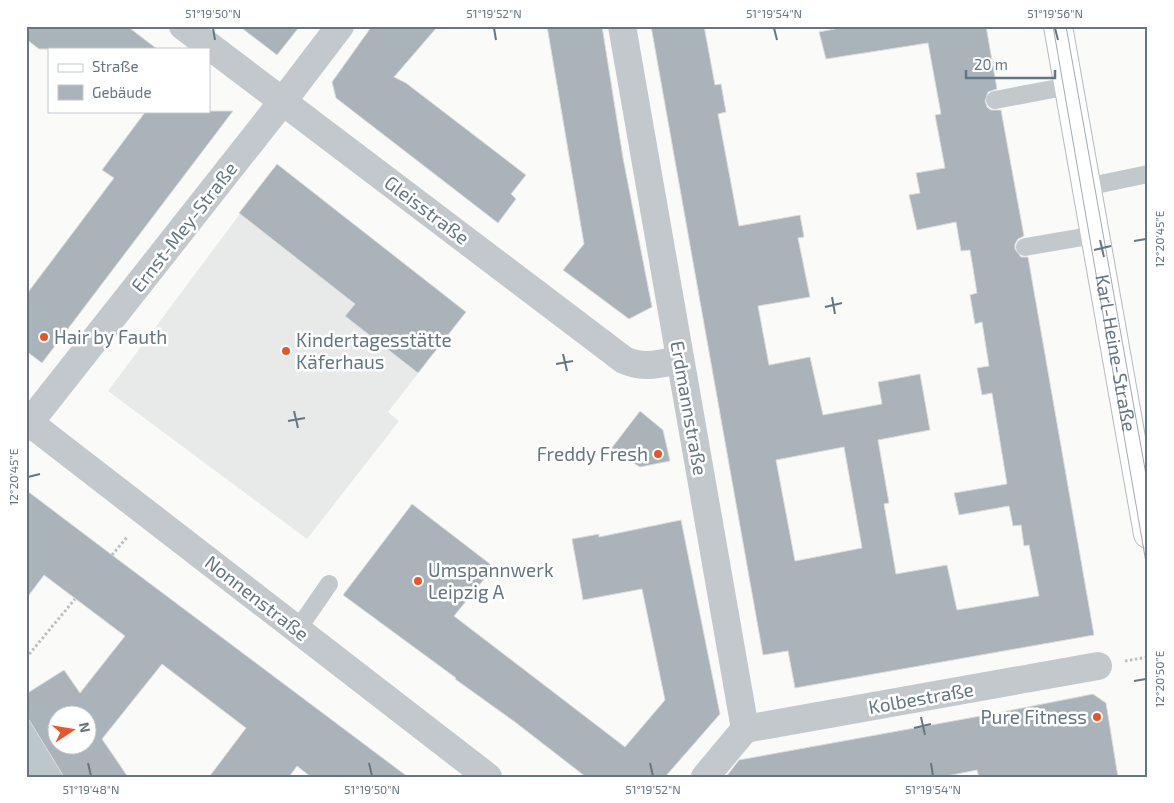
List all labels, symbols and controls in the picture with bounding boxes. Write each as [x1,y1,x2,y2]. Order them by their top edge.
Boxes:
text: 51°19'50"N [185,6,241,20]
text: 51°19'52"N [466,6,522,20]
text: 51°19'54"N [746,6,802,20]
text: 51°19'56"N [1027,6,1083,20]
legend [48,48,210,112]
scale bar [966,48,1055,80]
text: 20 m [974,55,1008,73]
text: Straße [92,57,138,75]
text: Gebäude [92,83,151,101]
street label: Ernst-Mey-Straße [126,157,242,296]
street label: Gleisstraße [380,170,474,249]
text: 12°20'45"E [1152,210,1166,267]
street label: Karl-Heine-Straße [1091,272,1142,433]
place label: Hair by Fauth [54,325,167,348]
place label: Kindertagesstätte Käferhaus [296,328,452,373]
marker: Hair by Fauth [38,331,50,343]
street label: Erdmannstraße [666,339,713,477]
marker: Kindertagesstätte Käferhaus [280,345,292,357]
place label: Freddy Fresh [537,442,648,465]
text: 12°20'45"E [6,448,20,505]
marker: Freddy Fresh [652,448,664,460]
street label: Nonnenstraße [201,550,314,645]
place label: Umspannwerk Leipzig A [428,558,554,603]
marker: Umspannwerk Leipzig A [412,575,424,587]
text: 12°20'50"E [1152,650,1166,708]
street label: Kolbestraße [867,677,975,718]
place label: Pure Fitness [980,705,1087,728]
north arrow [48,706,98,756]
marker: Pure Fitness [1091,711,1103,723]
text: N [76,720,95,734]
text: 51°19'48"N [63,782,119,796]
text: 51°19'50"N [344,782,400,796]
text: 51°19'52"N [625,782,681,796]
text: 51°19'54"N [905,782,961,796]

